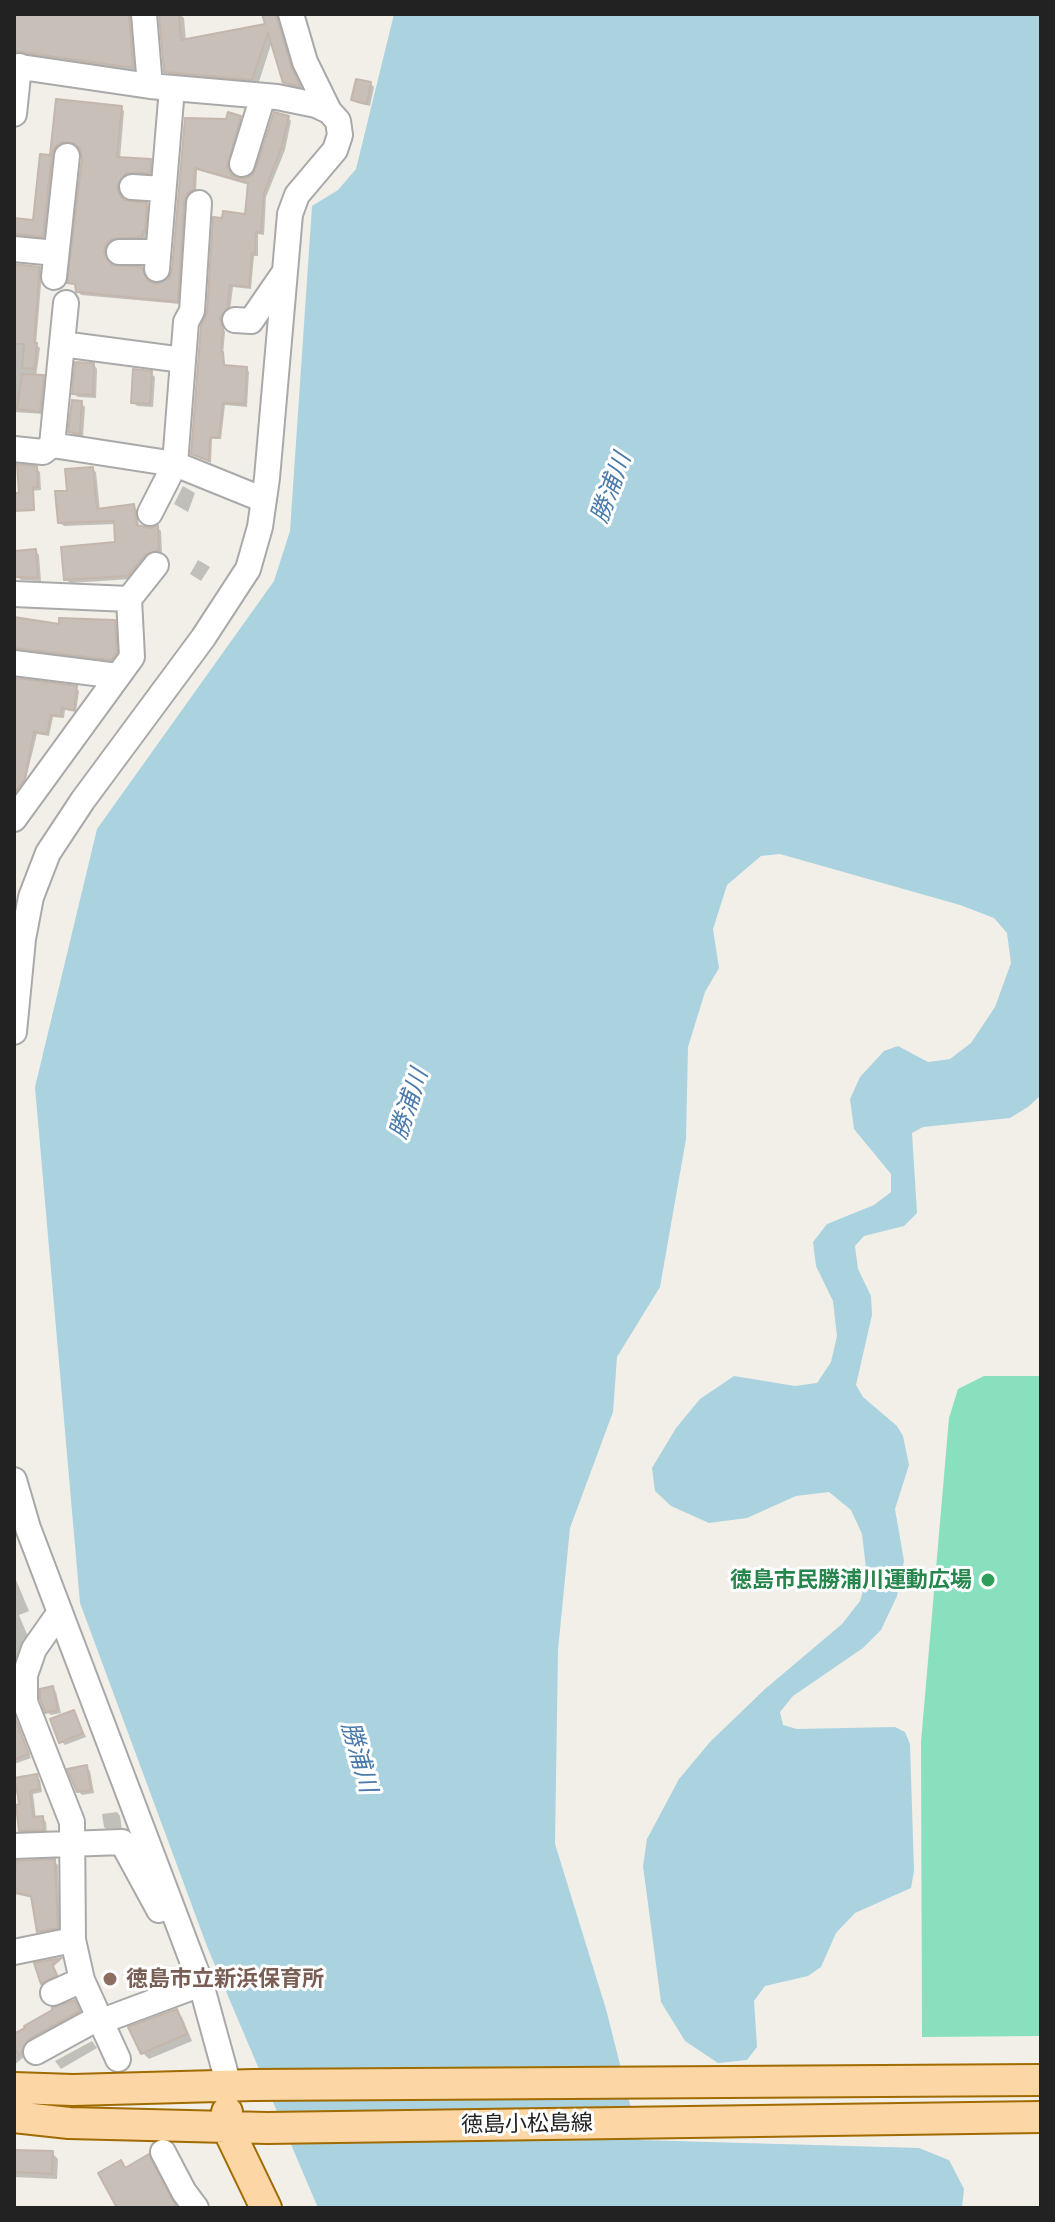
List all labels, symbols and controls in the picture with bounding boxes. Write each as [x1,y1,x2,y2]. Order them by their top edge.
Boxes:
water label: 勝浦川 [585,449,637,527]
water label: 勝浦川 [384,1065,434,1143]
place label: 徳島市民勝浦川運動広場 [730,1567,972,1593]
marker: 徳島市民勝浦川運動広場 [979,1571,997,1589]
water label: 勝浦川 [335,1718,383,1796]
place label: 徳島市立新浜保育所 [126,1966,324,1992]
marker: 徳島市立新浜保育所 [101,1970,119,1988]
street label: 徳島小松島線 [461,2110,593,2138]

